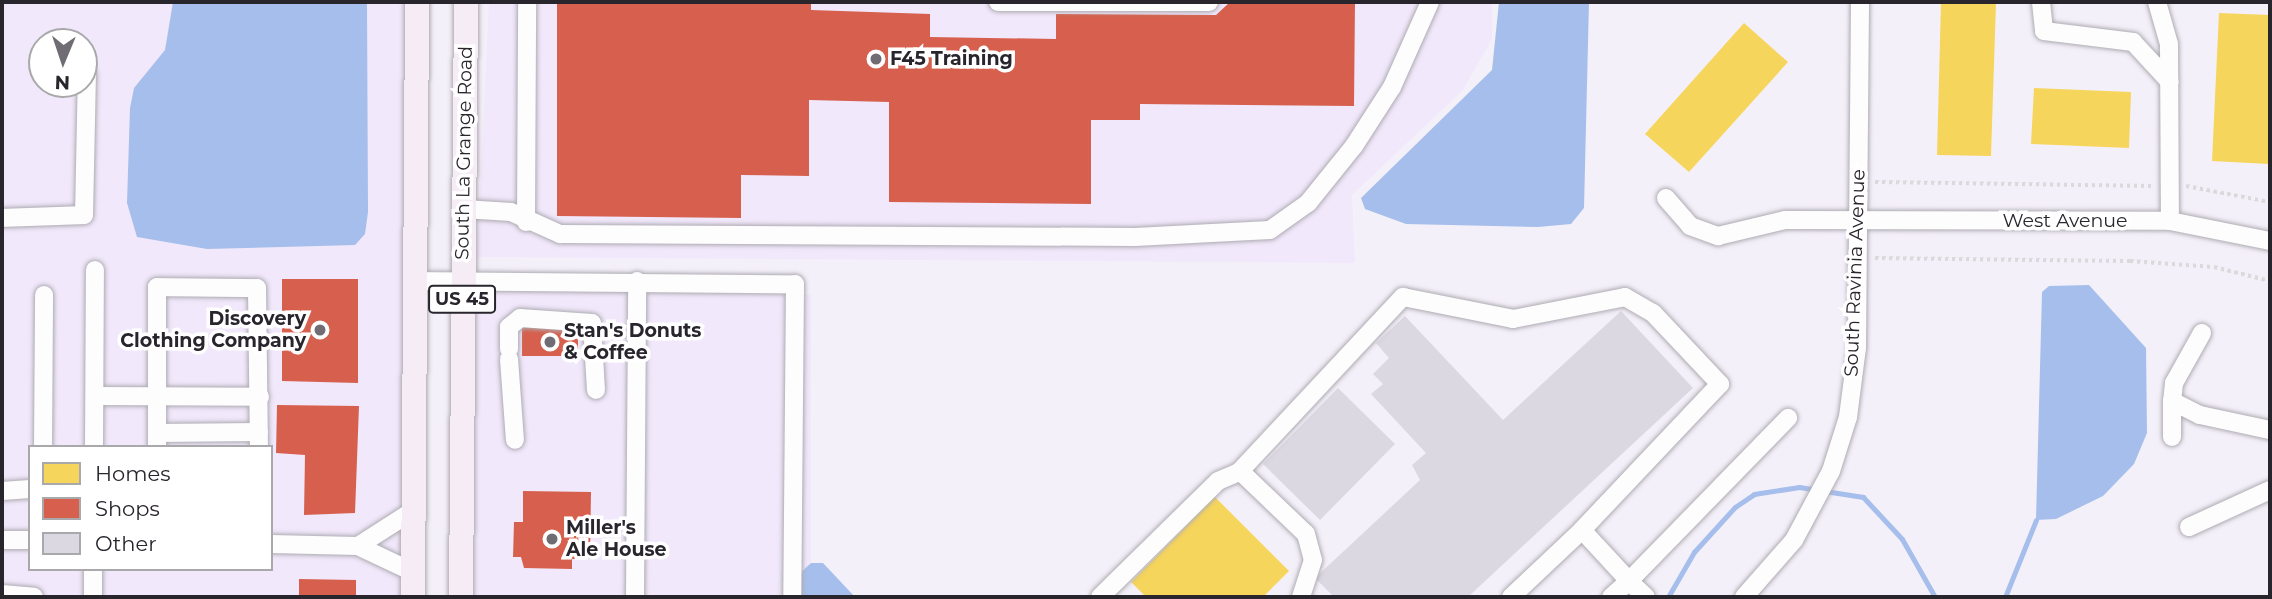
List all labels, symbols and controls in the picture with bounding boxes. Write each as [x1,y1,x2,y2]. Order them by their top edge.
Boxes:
north arrow [28,28,98,98]
street label: South La Grange Road [451,46,477,260]
place label: F45 Training [890,48,1013,70]
marker: F45 Training [868,51,884,67]
text: N [54,71,70,94]
street label: South Ravinia Avenue [1840,169,1870,377]
street label: West Avenue [2002,210,2128,232]
road number: US 45 [427,284,497,314]
place label: Discovery Clothing Company [120,308,306,352]
place label: Stan's Donuts & Coffee [564,320,701,364]
marker: Discovery Clothing Company [312,322,328,338]
marker: Stan's Donuts & Coffee [542,334,558,350]
legend [28,445,273,571]
text: Homes [95,461,170,486]
text: Shops [95,496,160,521]
place label: Miller's Ale House [566,517,667,561]
text: Other [95,531,157,556]
marker: Miller's Ale House [544,531,560,547]

